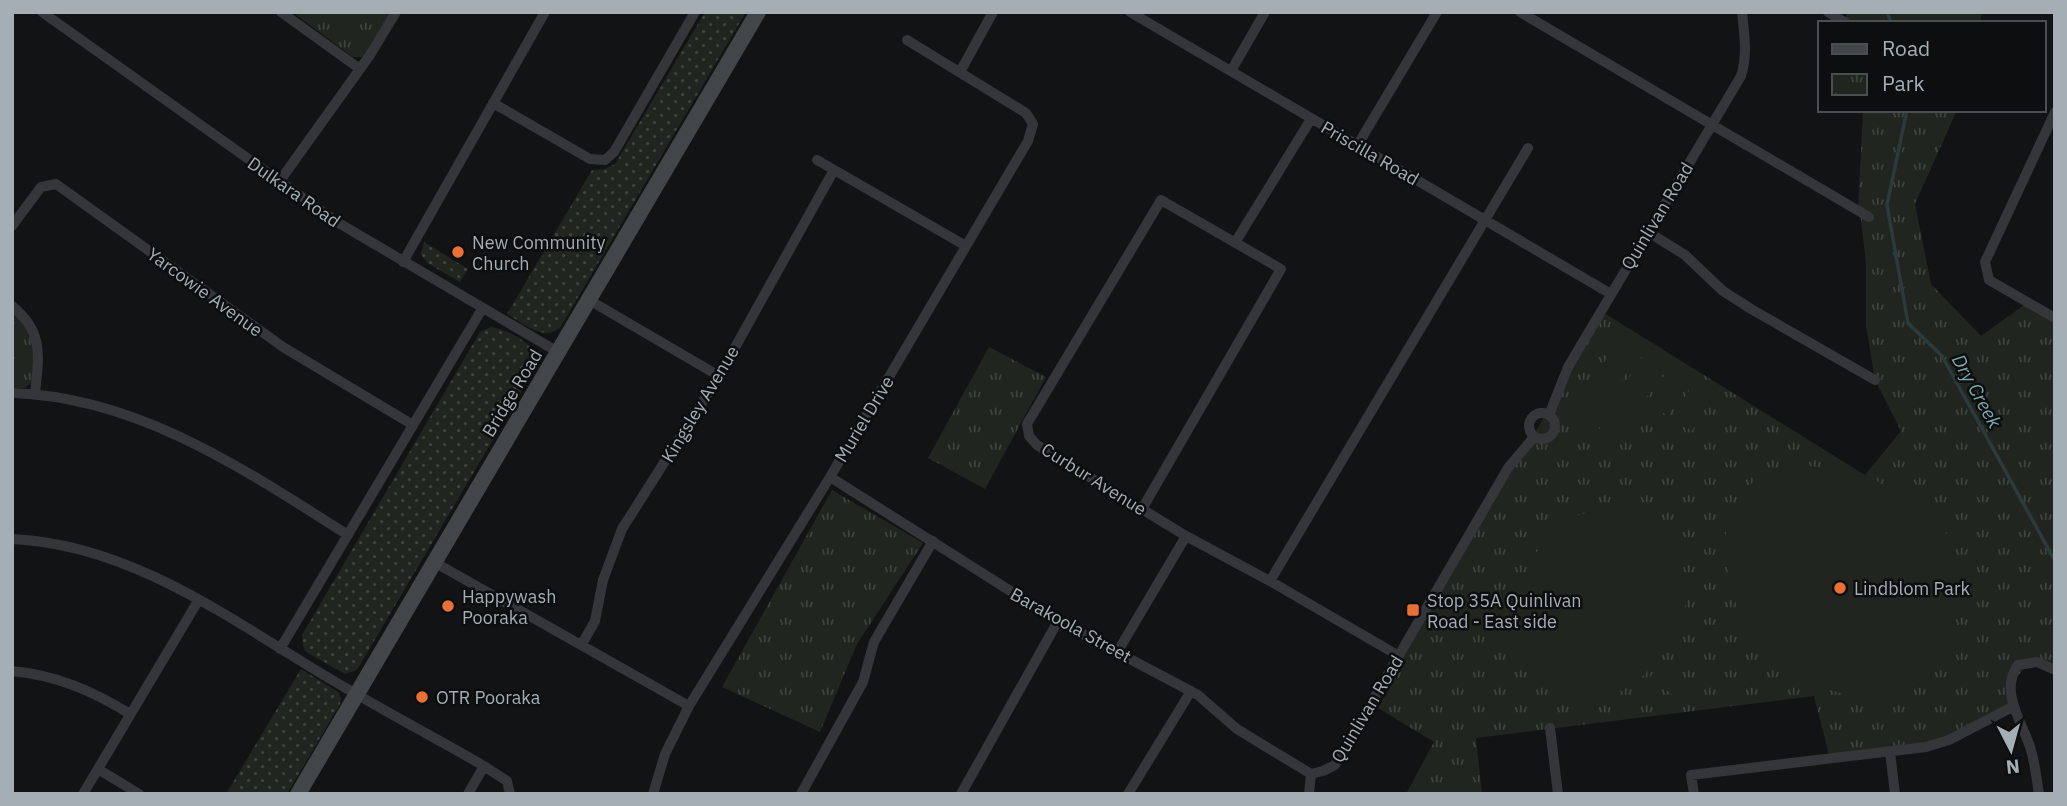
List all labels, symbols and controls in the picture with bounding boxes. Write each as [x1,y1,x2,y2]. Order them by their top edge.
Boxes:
legend [1818,21,2046,112]
text: Road [1882,34,1930,62]
text: Park [1882,69,1925,97]
street label: Priscilla Road [1317,116,1423,190]
street label: Dulkara Road [243,152,345,232]
street label: Quinlivan Road [1616,158,1698,274]
place label: New Community Church [472,231,606,275]
street label: Yarcowie Avenue [143,242,267,342]
marker: New Community Church [450,244,466,260]
street label: Kingsley Avenue [656,341,744,467]
street label: Bridge Road [477,345,547,441]
water label: Dry Creek [1947,350,2008,433]
street label: Muriel Drive [829,372,899,466]
street label: Curbur Avenue [1037,438,1151,521]
place label: Lindblom Park [1854,577,1971,600]
marker: Lindblom Park [1832,580,1848,596]
street label: Barakoola Street [1006,582,1136,668]
place label: Happywash Pooraka [462,585,556,629]
place label: Stop 35A Quinlivan Road - East side [1427,589,1581,633]
marker: Happywash Pooraka [440,598,456,614]
marker: Stop 35A Quinlivan Road - East side [1405,602,1421,618]
street label: Quinlivan Road [1326,651,1408,767]
place label: OTR Pooraka [436,686,541,709]
marker: OTR Pooraka [414,689,430,705]
north arrow [1976,715,2046,785]
text: N [2005,754,2021,780]

